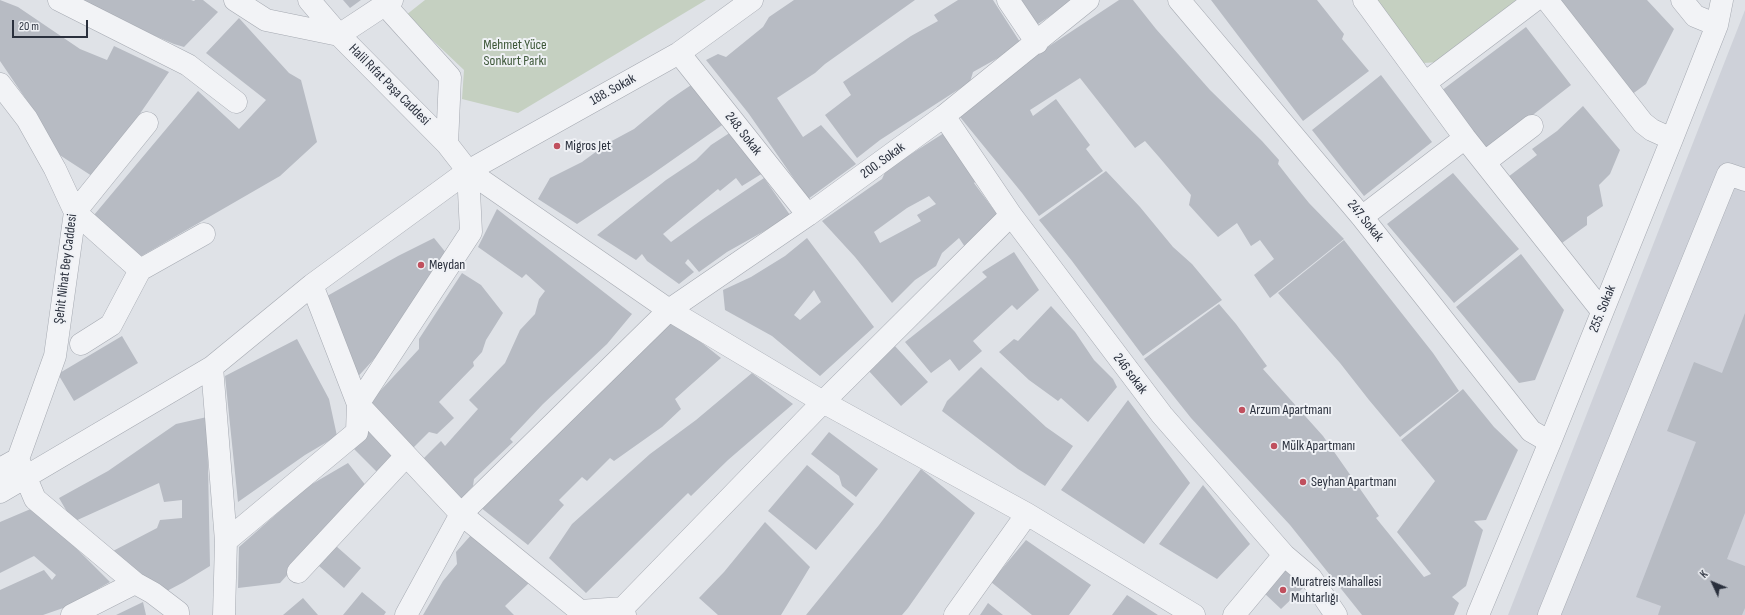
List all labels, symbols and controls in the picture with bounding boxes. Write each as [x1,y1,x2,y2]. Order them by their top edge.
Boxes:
scale bar [14,12,90,38]
text: 20 m [19,19,39,34]
park label: Mehmet Yüce Sonkurt Parkı [483,37,547,70]
street label: Halil Rıfat Paşa Caddesi [345,41,433,129]
street label: 188. Sokak [587,71,639,109]
street label: 248. Sokak [721,109,765,159]
place label: Migros Jet [565,138,611,154]
street label: 200. Sokak [858,139,908,183]
marker: Migros Jet [552,141,562,151]
street label: 247. Sokak [1343,197,1387,245]
street label: Şehit Nihat Bey Caddesi [51,213,81,325]
place label: Meydan [429,257,465,273]
marker: Meydan [416,260,426,270]
street label: 255. Sokak [1586,283,1620,335]
street label: 246 sokak [1109,350,1151,398]
place label: Arzum Apartmanı [1250,402,1331,418]
marker: Arzum Apartmanı [1237,405,1247,415]
place label: Mülk Apartmanı [1282,438,1355,454]
marker: Mülk Apartmanı [1269,441,1279,451]
place label: Seyhan Apartmanı [1311,474,1396,490]
marker: Seyhan Apartmanı [1298,477,1308,487]
north arrow [1693,563,1733,603]
text: K [1697,568,1711,581]
place label: Muratreis Mahallesi Muhtarlığı [1291,574,1381,606]
marker: Muratreis Mahallesi Muhtarlığı [1278,585,1288,595]

